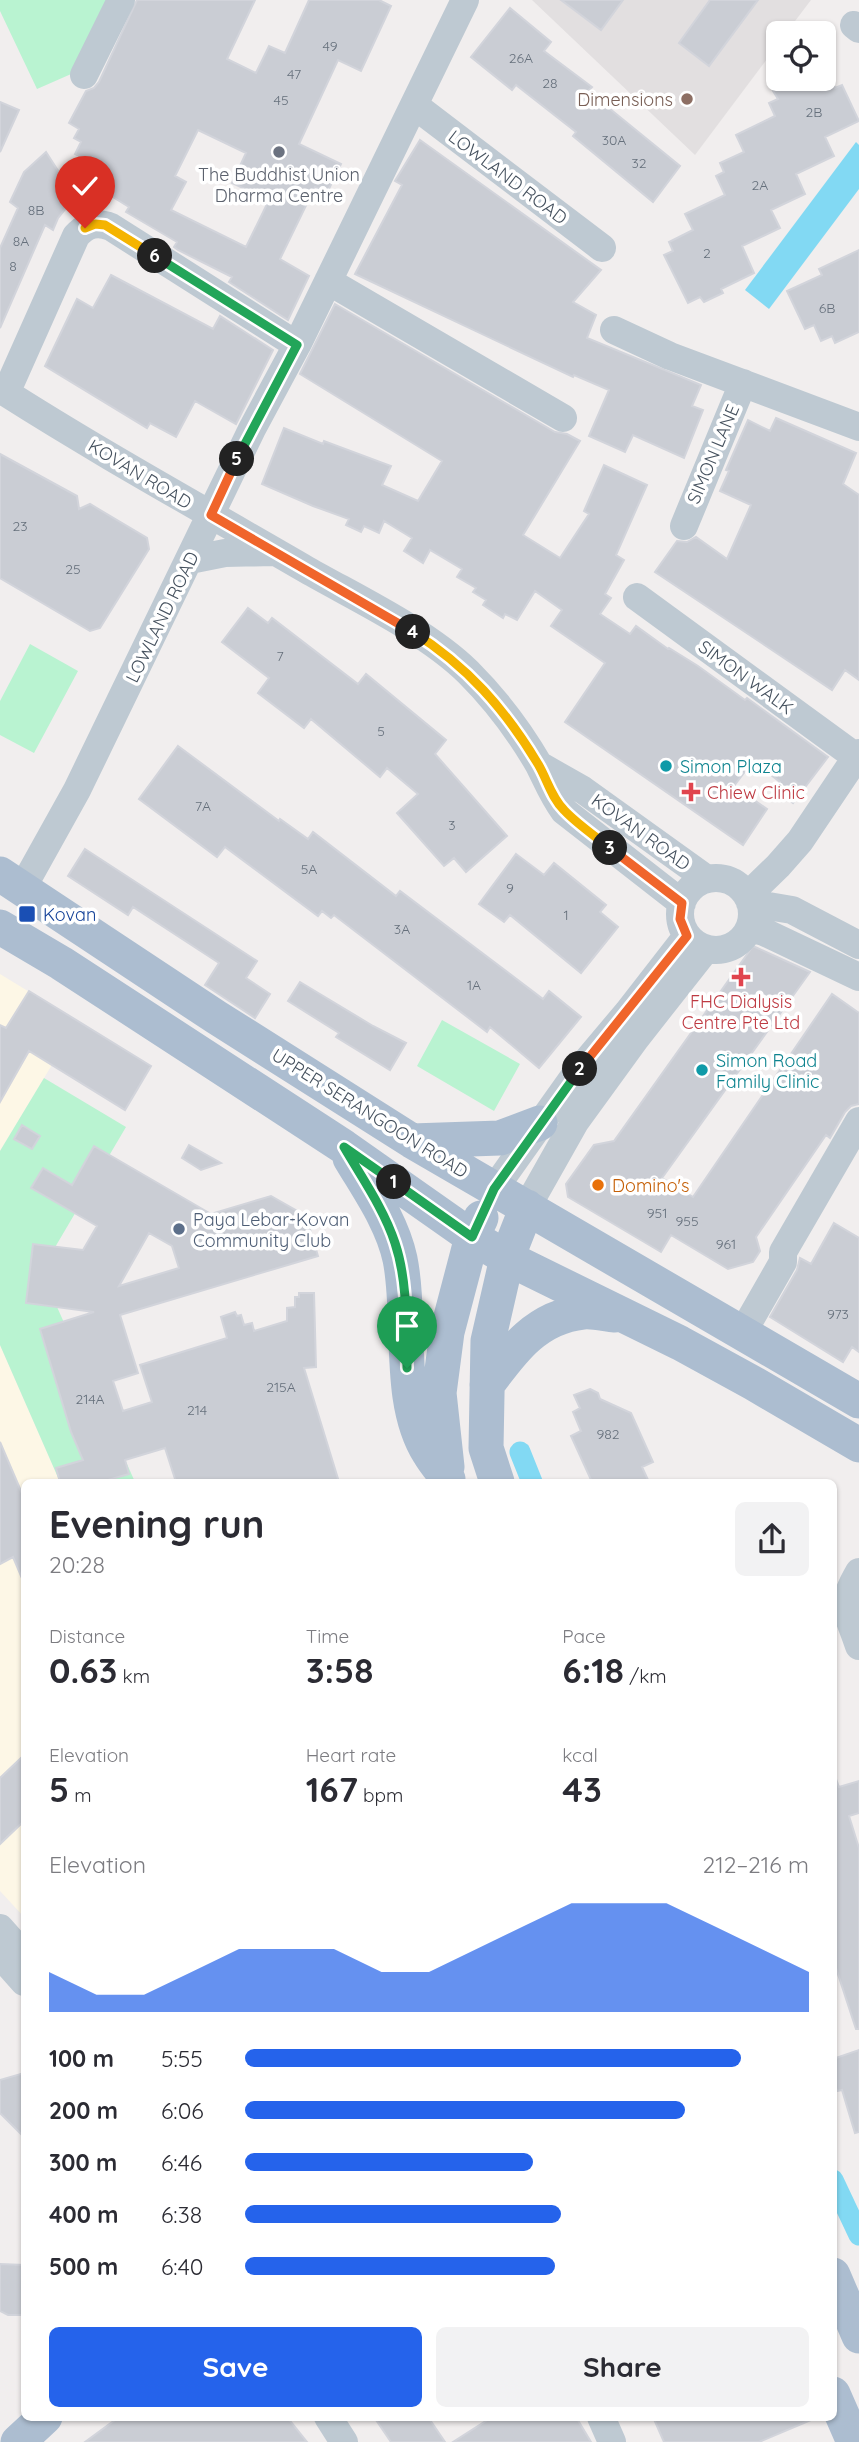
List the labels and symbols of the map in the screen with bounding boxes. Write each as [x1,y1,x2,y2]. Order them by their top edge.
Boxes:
house number: 49 [323,37,338,55]
house number: 26A [509,49,533,67]
house number: 47 [287,65,301,83]
house number: 28 [542,74,558,92]
place label: Dimensions [577,88,673,111]
house number: 45 [273,91,289,109]
marker: Dimensions [679,91,695,107]
house number: 2B [806,103,822,121]
street label: LOWLAND ROAD [444,125,572,229]
house number: 30A [602,131,626,149]
marker: The Buddhist Union Dharma Centre [271,144,287,160]
house number: 32 [631,154,647,172]
pin [55,156,115,228]
place label: The Buddhist Union Dharma Centre [198,163,360,207]
house number: 2A [752,176,768,194]
house number: 8B [28,201,44,219]
house number: 8A [13,232,29,250]
pin: 6 [138,238,172,274]
house number: 2 [703,244,711,262]
house number: 8 [9,257,17,275]
house number: 6B [819,299,835,317]
street label: SIMON LANE [682,401,744,507]
street label: KOVAN ROAD [84,434,196,514]
pin: 5 [219,442,254,476]
house number: 23 [12,517,28,535]
street label: LOWLAND ROAD [120,548,204,686]
house number: 25 [65,560,81,578]
pin: 4 [396,614,430,650]
street label: SIMON WALK [694,635,798,719]
house number: 7 [276,647,284,665]
house number: 5 [377,722,385,740]
place label: Simon Plaza [680,755,782,778]
marker: Simon Plaza [658,758,674,774]
place label: Chiew Clinic [707,781,805,804]
marker: Chiew Clinic [681,782,701,802]
street label: KOVAN ROAD [587,788,695,876]
house number: 7A [195,797,211,815]
house number: 3 [448,816,456,834]
pin: 3 [592,830,628,866]
house number: 5A [301,860,317,878]
house number: 9 [506,879,514,897]
place label: Kovan [43,903,96,926]
marker: Kovan [17,904,37,924]
house number: 1 [563,906,569,924]
house number: 3A [394,920,410,938]
marker: FHC Dialysis Centre Pte Ltd [731,967,751,987]
house number: 1A [467,976,481,994]
place label: FHC Dialysis Centre Pte Ltd [682,990,800,1034]
street label: UPPER SERANGOON ROAD [268,1043,472,1183]
place label: Simon Road Family Clinic [716,1049,819,1093]
pin: 2 [562,1052,598,1086]
marker: Simon Road Family Clinic [694,1062,710,1078]
pin: 1 [376,1164,412,1200]
place label: Domino's [612,1174,689,1197]
marker: Domino's [590,1177,606,1193]
house number: 951 [647,1204,667,1222]
place label: Paya Lebar-Kovan Community Club [193,1208,349,1252]
house number: 955 [675,1212,699,1230]
marker: Paya Lebar-Kovan Community Club [171,1221,187,1237]
house number: 961 [716,1235,736,1253]
pin [377,1296,437,1368]
house number: 973 [827,1305,849,1323]
house number: 215A [266,1378,296,1396]
house number: 214A [75,1390,105,1408]
house number: 214 [187,1401,207,1419]
house number: 982 [596,1425,620,1443]

